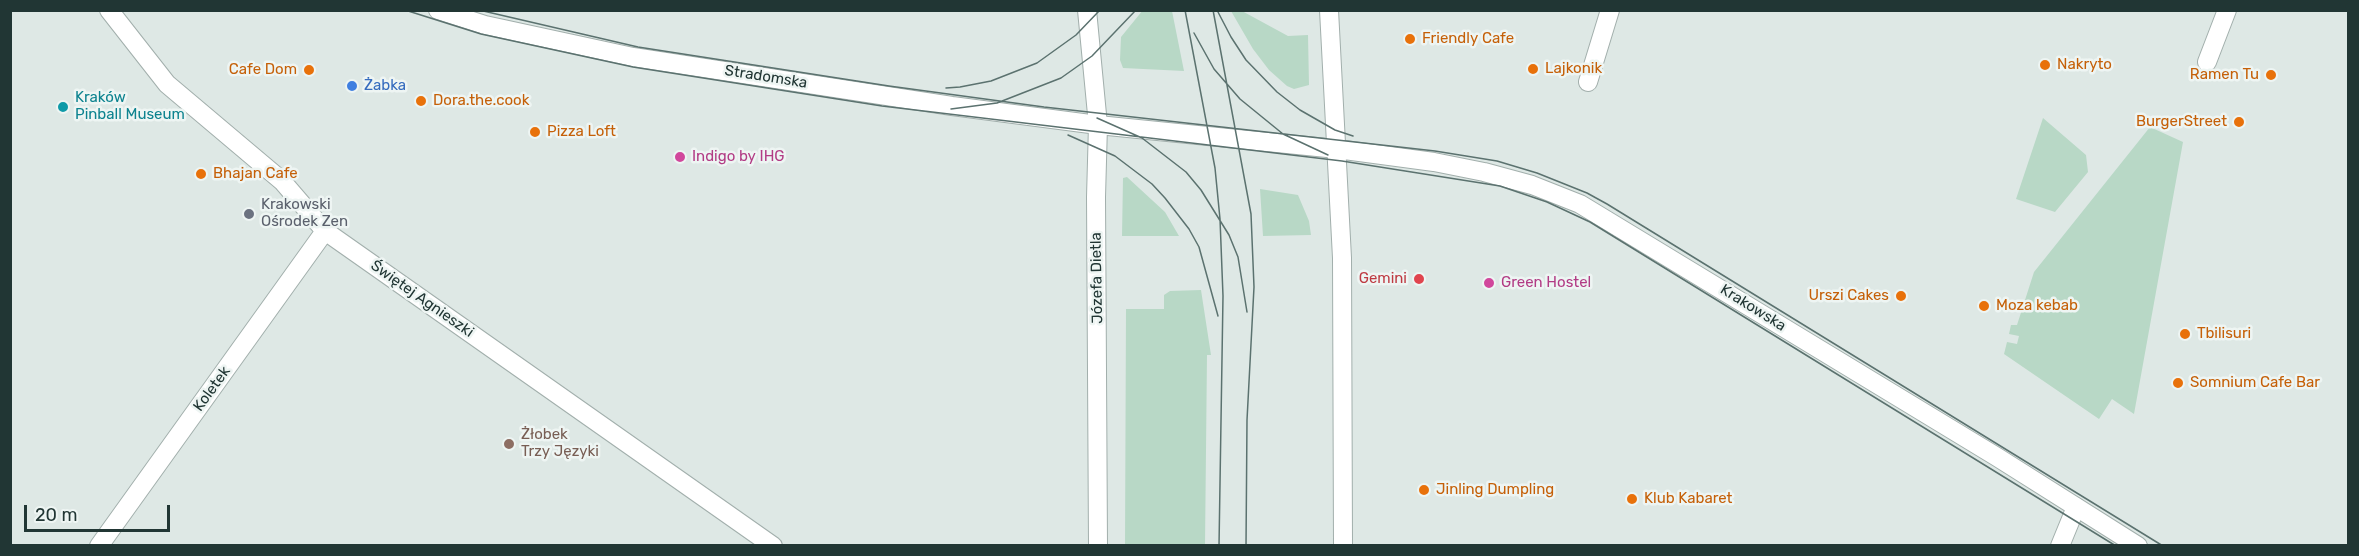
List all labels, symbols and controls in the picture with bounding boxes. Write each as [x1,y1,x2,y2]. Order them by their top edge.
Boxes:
place label: Friendly Cafe [1422,30,1514,48]
marker: Friendly Cafe [1403,32,1417,46]
place label: Nakryto [2057,56,2112,74]
marker: Nakryto [2038,58,2052,72]
place label: Lajkonik [1545,60,1602,78]
place label: Cafe Dom [229,61,297,79]
street label: Stradomska [723,62,809,92]
marker: Lajkonik [1526,62,1540,76]
marker: Cafe Dom [302,63,316,77]
place label: Ramen Tu [2190,66,2259,84]
marker: Ramen Tu [2264,68,2278,82]
place label: Żabka [364,77,406,95]
marker: Żabka [345,79,359,93]
place label: Kraków Pinball Museum [75,89,185,124]
place label: Dora.the.cook [433,92,529,110]
marker: Dora.the.cook [414,94,428,108]
marker: Kraków Pinball Museum [56,100,70,114]
place label: BurgerStreet [2136,113,2227,131]
marker: BurgerStreet [2232,115,2246,129]
place label: Pizza Loft [547,123,616,141]
marker: Pizza Loft [528,125,542,139]
place label: Indigo by IHG [692,148,785,166]
marker: Indigo by IHG [673,150,687,164]
place label: Bhajan Cafe [213,165,298,183]
marker: Bhajan Cafe [194,167,208,181]
place label: Krakowski Ośrodek Zen [261,196,348,231]
marker: Krakowski Ośrodek Zen [242,207,256,221]
street label: Józefa Dietla [1087,232,1107,324]
street label: Świętej Agnieszki [367,257,477,341]
place label: Gemini [1359,270,1407,288]
marker: Gemini [1412,272,1426,286]
place label: Green Hostel [1501,274,1591,292]
marker: Green Hostel [1482,276,1496,290]
street label: Krakowska [1717,281,1789,335]
place label: Urszi Cakes [1809,287,1889,305]
marker: Urszi Cakes [1894,289,1908,303]
place label: Moza kebab [1996,297,2078,315]
marker: Moza kebab [1977,299,1991,313]
place label: Tbilisuri [2197,325,2251,343]
marker: Tbilisuri [2178,327,2192,341]
street label: Koletek [190,363,234,415]
place label: Somnium Cafe Bar [2190,374,2320,392]
marker: Somnium Cafe Bar [2171,376,2185,390]
place label: Żłobek Trzy Języki [521,426,599,461]
marker: Żłobek Trzy Języki [502,437,516,451]
place label: Jinling Dumpling [1436,481,1554,499]
marker: Jinling Dumpling [1417,483,1431,497]
place label: Klub Kabaret [1644,490,1732,508]
marker: Klub Kabaret [1625,492,1639,506]
scale bar [27,493,172,531]
text: 20 m [35,504,77,526]

